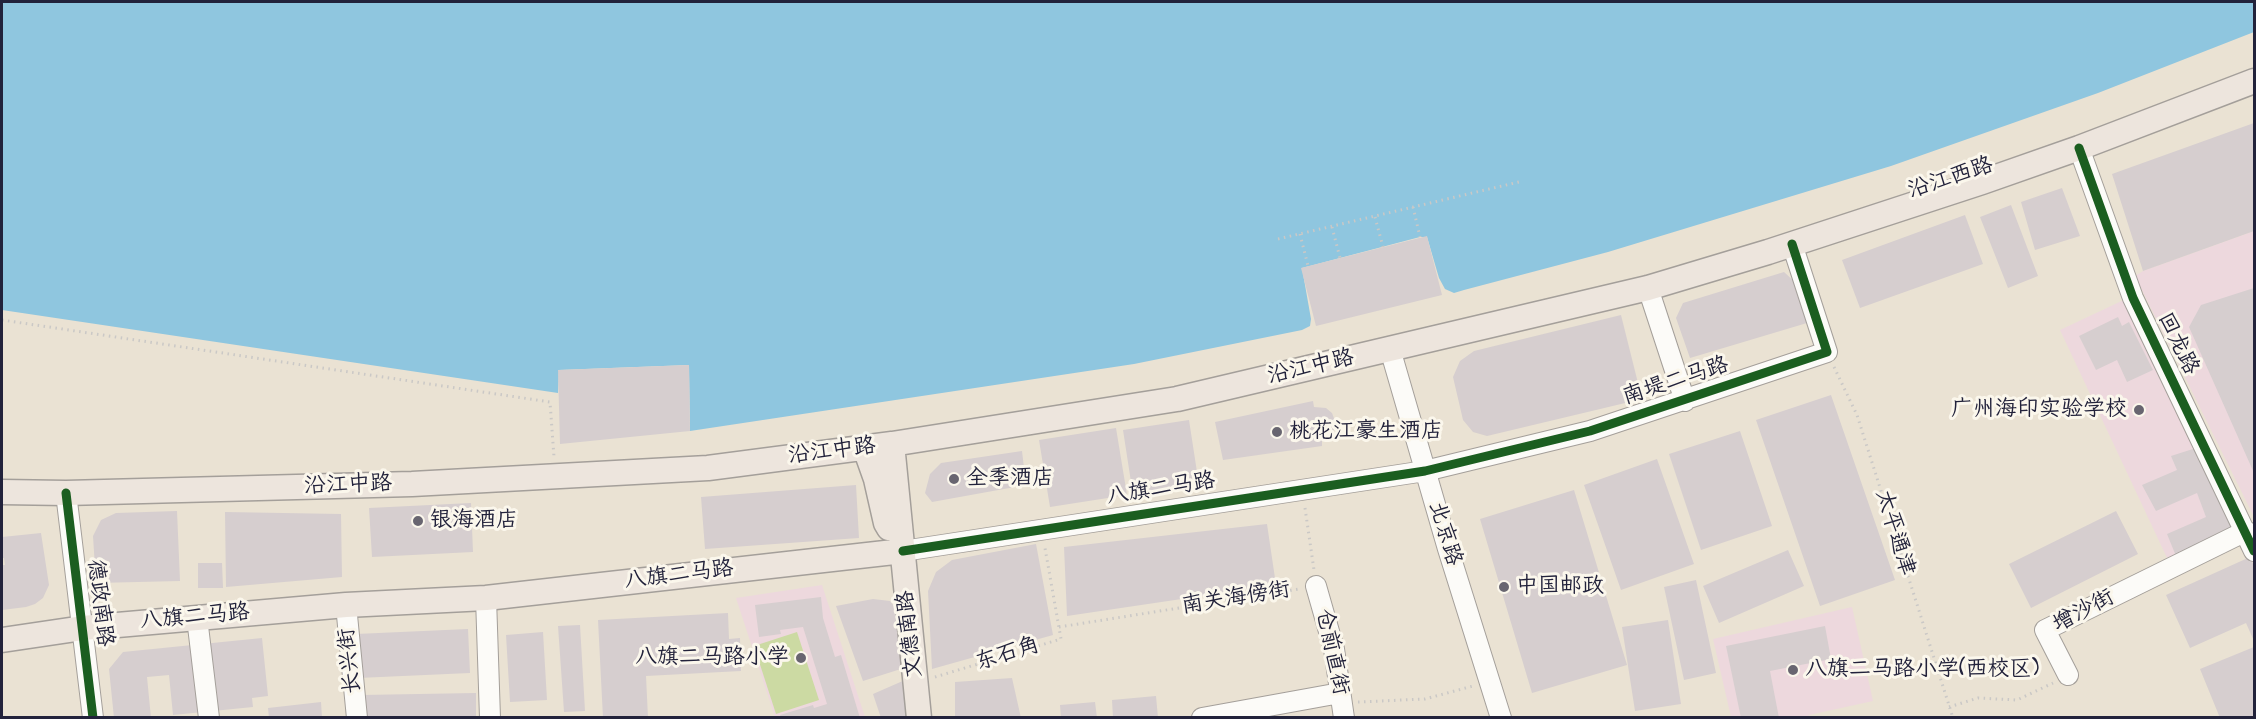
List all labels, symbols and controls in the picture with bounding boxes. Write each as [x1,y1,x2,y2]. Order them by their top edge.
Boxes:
street label: 沿江西路 [1905,153,1997,205]
street label: 回龙路 [2151,309,2203,379]
street label: 沿江中路 [1265,345,1357,391]
street label: 南堤二马路 [1620,352,1732,412]
place label: 广州海印实验学校 [1951,397,2127,423]
marker: 广州海印实验学校 [2132,403,2146,417]
place label: 桃花江豪生酒店 [1289,419,1443,445]
marker: 桃花江豪生酒店 [1270,425,1284,439]
street label: 沿江中路 [787,434,877,470]
place label: 全季酒店 [966,466,1054,492]
street label: 八旗二马路 [1105,468,1217,512]
street label: 沿江中路 [304,471,392,501]
marker: 全季酒店 [947,472,961,486]
street label: 太平通津 [1869,487,1919,579]
street label: 北京路 [1422,499,1466,569]
place label: 银海酒店 [430,508,518,534]
marker: 银海酒店 [411,514,425,528]
street label: 八旗二马路 [623,556,735,596]
street label: 德政南路 [81,558,117,648]
place label: 中国邮政 [1516,574,1604,600]
street label: 南关海傍街 [1180,577,1292,621]
marker: 中国邮政 [1497,580,1511,594]
street label: 增沙街 [2049,585,2119,639]
street label: 文德南路 [893,589,929,679]
street label: 八旗二马路 [139,600,251,636]
street label: 仓前直街 [1309,606,1353,698]
street label: 长兴街 [334,627,368,695]
street label: 东石角 [973,633,1043,677]
place label: 八旗二马路小学 [635,645,789,671]
marker: 八旗二马路小学 [794,651,808,665]
place label: 八旗二马路小学(西校区) [1805,657,2039,683]
marker: 八旗二马路小学(西校区) [1786,663,1800,677]

